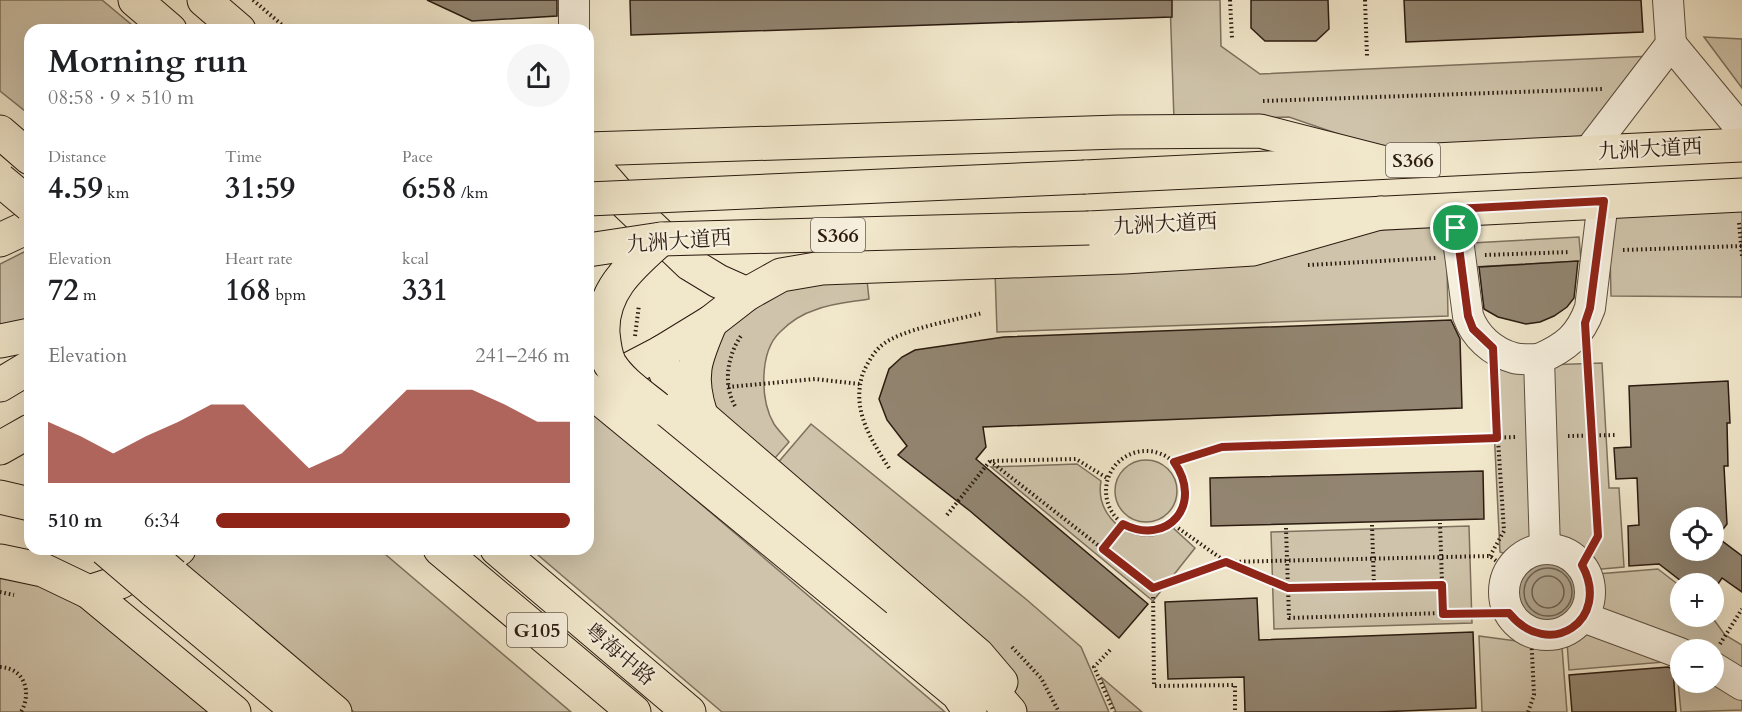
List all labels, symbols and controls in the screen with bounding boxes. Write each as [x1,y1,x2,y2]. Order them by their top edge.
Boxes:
text: Morning run [48,39,248,84]
button: share [507,44,570,107]
text: 08:58 · 9 × 510 m [48,84,194,111]
street label: 九洲大道西 [1597,132,1703,167]
road number: S366 [1386,143,1440,177]
text: Distance [48,146,106,168]
text: Time [225,146,262,168]
text: Pace [402,146,433,168]
text: 4.59 [48,168,103,209]
text: 31:59 [225,168,295,209]
text: 6:58 [402,168,457,209]
text: km [103,182,129,204]
text: /km [457,182,488,204]
pin [1430,202,1481,253]
street label: 九洲大道西 [1112,207,1218,242]
icon: arrive [1439,211,1472,244]
road number: S366 [811,218,865,252]
street label: 九洲大道西 [626,223,732,260]
text: Elevation [48,248,112,270]
text: Heart rate [225,248,293,270]
text: kcal [402,248,429,270]
text: 72 [48,270,79,311]
text: 168 [225,270,271,311]
text: 331 [402,270,448,311]
text: m [79,284,97,306]
text: bpm [271,284,306,306]
text: Elevation [48,342,127,369]
text: 241–246 m [475,342,570,369]
text: 510 m [48,507,103,534]
text: 6:34 [144,507,180,534]
map controls [1670,507,1724,693]
button: locate [1670,507,1724,561]
button: + [1670,573,1724,627]
road number: G105 [507,613,567,647]
street label: 粤海中路 [578,616,661,692]
button: − [1670,639,1724,693]

